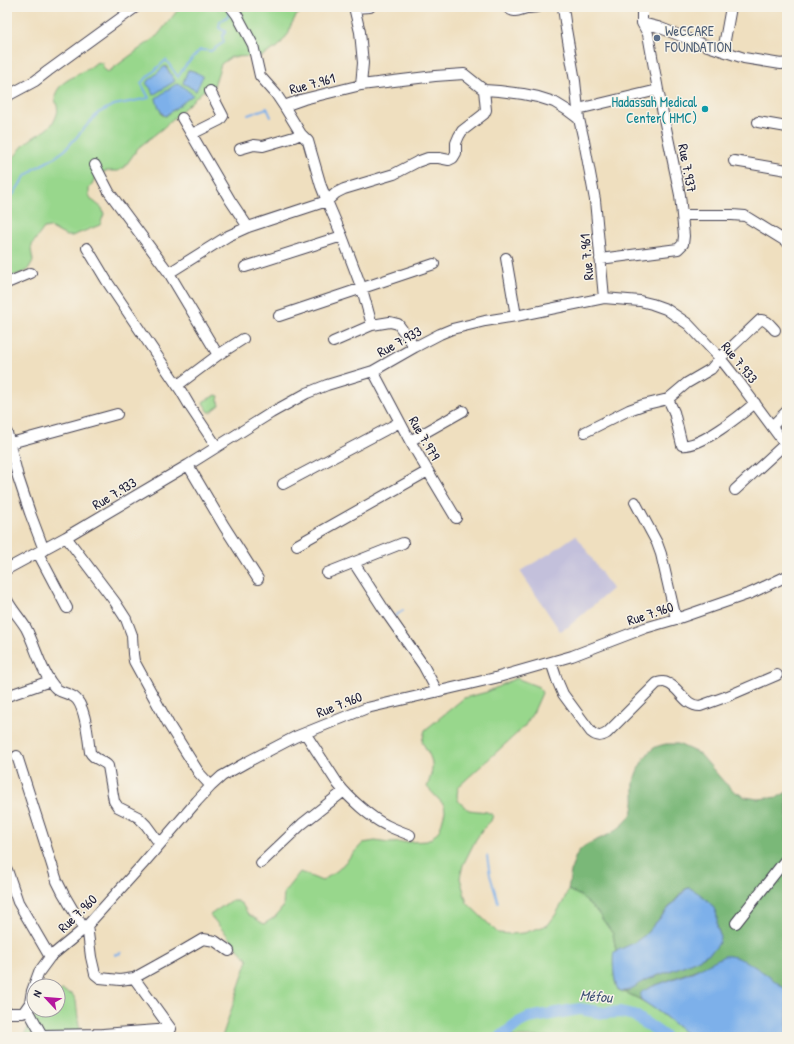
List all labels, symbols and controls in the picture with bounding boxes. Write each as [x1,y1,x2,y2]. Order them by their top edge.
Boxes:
place label: WeCCARE FOUNDATION [664,21,732,56]
marker: WeCCARE FOUNDATION [652,33,662,43]
street label: Rue 7.961 [287,68,337,98]
place label: Hadassah Medical Center( HMC) [612,92,697,127]
marker: Hadassah Medical Center( HMC) [700,104,710,114]
street label: Rue 7.937 [674,142,702,194]
street label: Rue 7.961 [575,233,597,281]
street label: Rue 7.933 [373,321,425,361]
street label: Rue 7.933 [717,337,763,387]
street label: Rue 7.979 [405,413,445,463]
street label: Rue 7.933 [88,472,140,514]
street label: Rue 7.960 [624,597,676,629]
street label: Rue 7.960 [313,687,365,721]
street label: Rue 7.960 [53,890,101,936]
north arrow [26,978,66,1018]
water label: Méfou [579,984,614,1008]
text: N [29,988,45,999]

